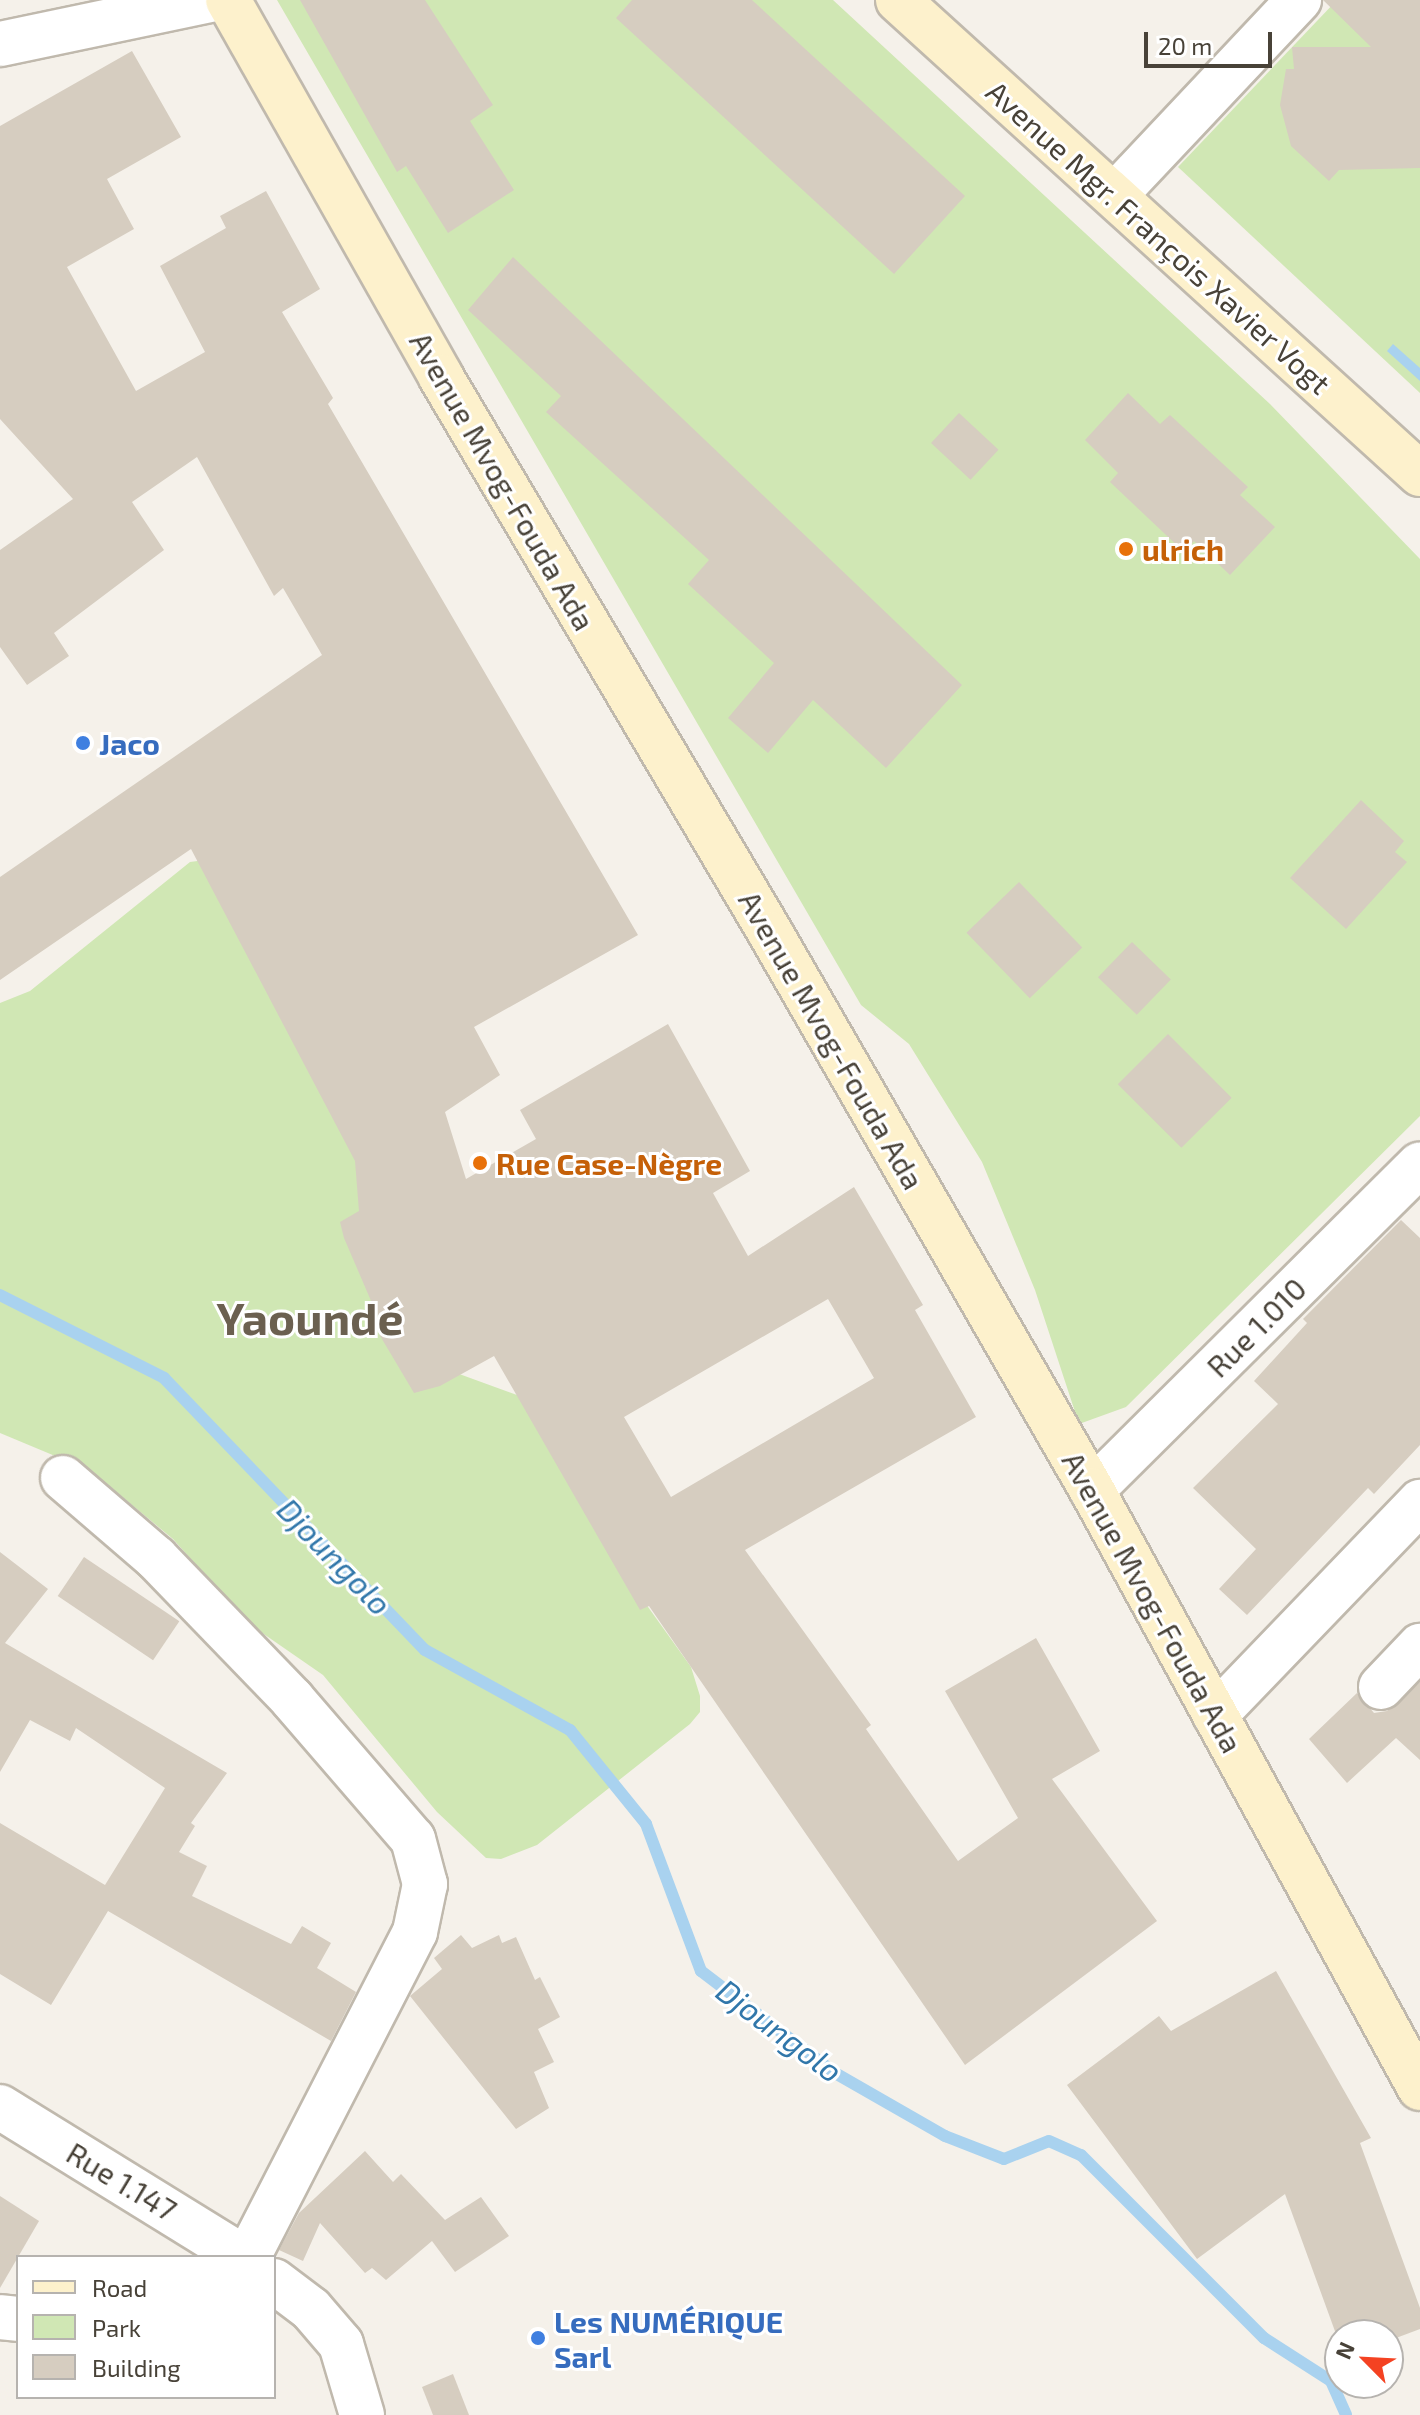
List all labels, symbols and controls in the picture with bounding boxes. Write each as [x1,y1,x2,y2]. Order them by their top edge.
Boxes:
scale bar [1148,16,1276,66]
text: 20 m [1158,31,1212,60]
street label: Avenue Mgr. François Xavier Vogt [979,72,1339,402]
street label: Avenue Mvog-Fouda Ada [403,325,603,637]
place label: ulrich [1142,531,1224,567]
marker: ulrich [1117,540,1135,558]
place label: Jaco [99,725,160,761]
marker: Jaco [74,734,92,752]
street label: Avenue Mvog-Fouda Ada [732,884,932,1196]
place label: Rue Case-Nègre [496,1145,722,1181]
marker: Rue Case-Nègre [471,1154,489,1172]
street label: Rue 1.010 [1199,1270,1313,1384]
district label: Yaoundé [217,1289,403,1345]
street label: Avenue Mvog-Fouda Ada [1055,1445,1251,1759]
water label: Djoungolo [270,1490,400,1622]
water label: Djoungolo [709,1970,851,2090]
street label: Rue 1.147 [61,2134,183,2228]
legend [16,2255,276,2399]
text: Road [92,2273,147,2302]
place label: Les NUMÉRIQUE Sarl [554,2303,783,2374]
text: Park [92,2313,141,2342]
north arrow [1324,2319,1404,2399]
marker: Les NUMÉRIQUE Sarl [529,2329,547,2347]
text: N [1329,2338,1359,2363]
text: Building [92,2353,181,2382]

